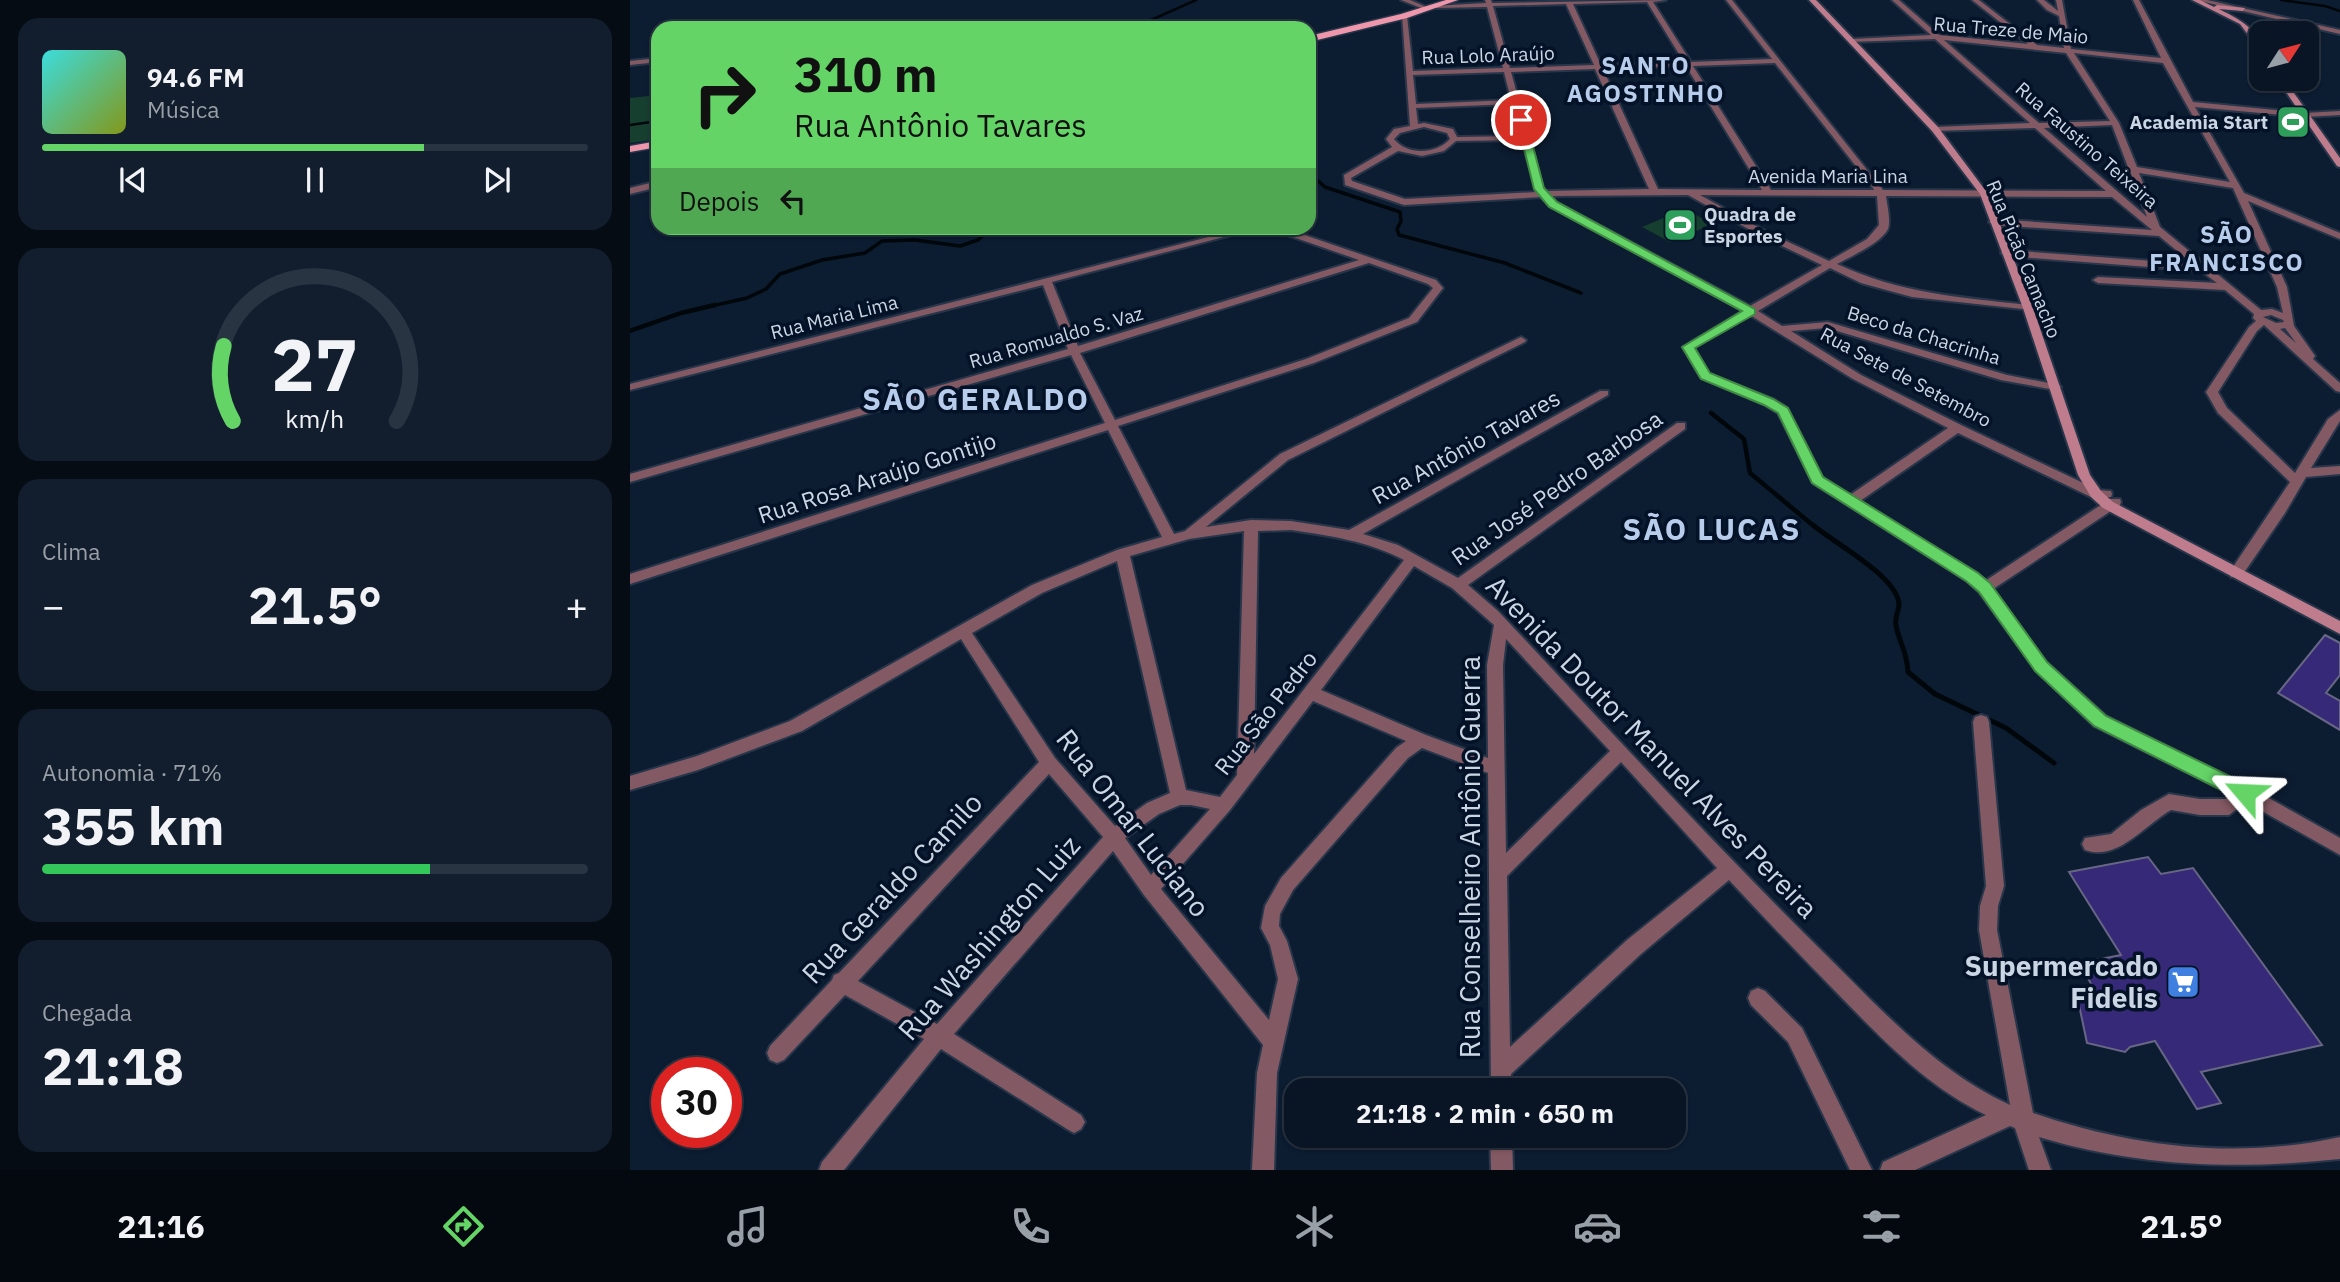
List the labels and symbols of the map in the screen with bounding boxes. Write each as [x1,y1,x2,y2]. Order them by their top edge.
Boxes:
street label: Rua Treze de Maio [1933,11,2089,49]
north arrow [2249,21,2319,91]
street label: Rua Lolo Araújo [1421,41,1555,69]
district label: SANTO AGOSTINHO [1567,49,1725,109]
street label: Rua Faustino Teixeira [2011,76,2163,214]
pin [1491,90,1551,150]
sports icon: Academia Start [2274,103,2312,141]
place label: Academia Start [2130,110,2268,134]
street label: Avenida Maria Lina [1748,164,1908,188]
street label: Rua Picão Camacho [1981,176,2067,342]
place label: Quadra de Esportes [1704,202,1796,248]
sports icon: Quadra de Esportes [1661,206,1699,244]
district label: SÃO FRANCISCO [2149,218,2305,278]
street label: Rua Maria Lima [768,290,900,344]
street label: Beco da Chacrinha [1845,300,2003,370]
street label: Rua Romualdo S. Vaz [966,301,1146,373]
street label: Rua Sete de Setembro [1816,322,1996,432]
district label: SÃO GERALDO [862,379,1090,418]
street label: Rua Antônio Tavares [1366,382,1565,510]
street label: Rua José Pedro Barbosa [1445,403,1668,571]
street label: Rua Rosa Araújo Gontijo [754,424,1000,530]
district label: SÃO LUCAS [1622,509,1802,548]
street label: Avenida Doutor Manuel Alves Pereira [1478,567,1826,926]
street label: Rua São Pedro [1207,644,1323,781]
street label: Rua Conselheiro Antônio Guerra [1451,656,1488,1058]
street label: Rua Omar Luciano [1048,721,1218,924]
position arrow [2208,756,2282,830]
street label: Rua Geraldo Camilo [793,784,990,991]
street label: Rua Washington Luiz [889,827,1088,1048]
place label: Supermercado Fidelis [1965,947,2158,1016]
supermarket icon: Supermercado Fidelis [2164,963,2202,1001]
speed limit sign: 30 [651,1057,742,1148]

